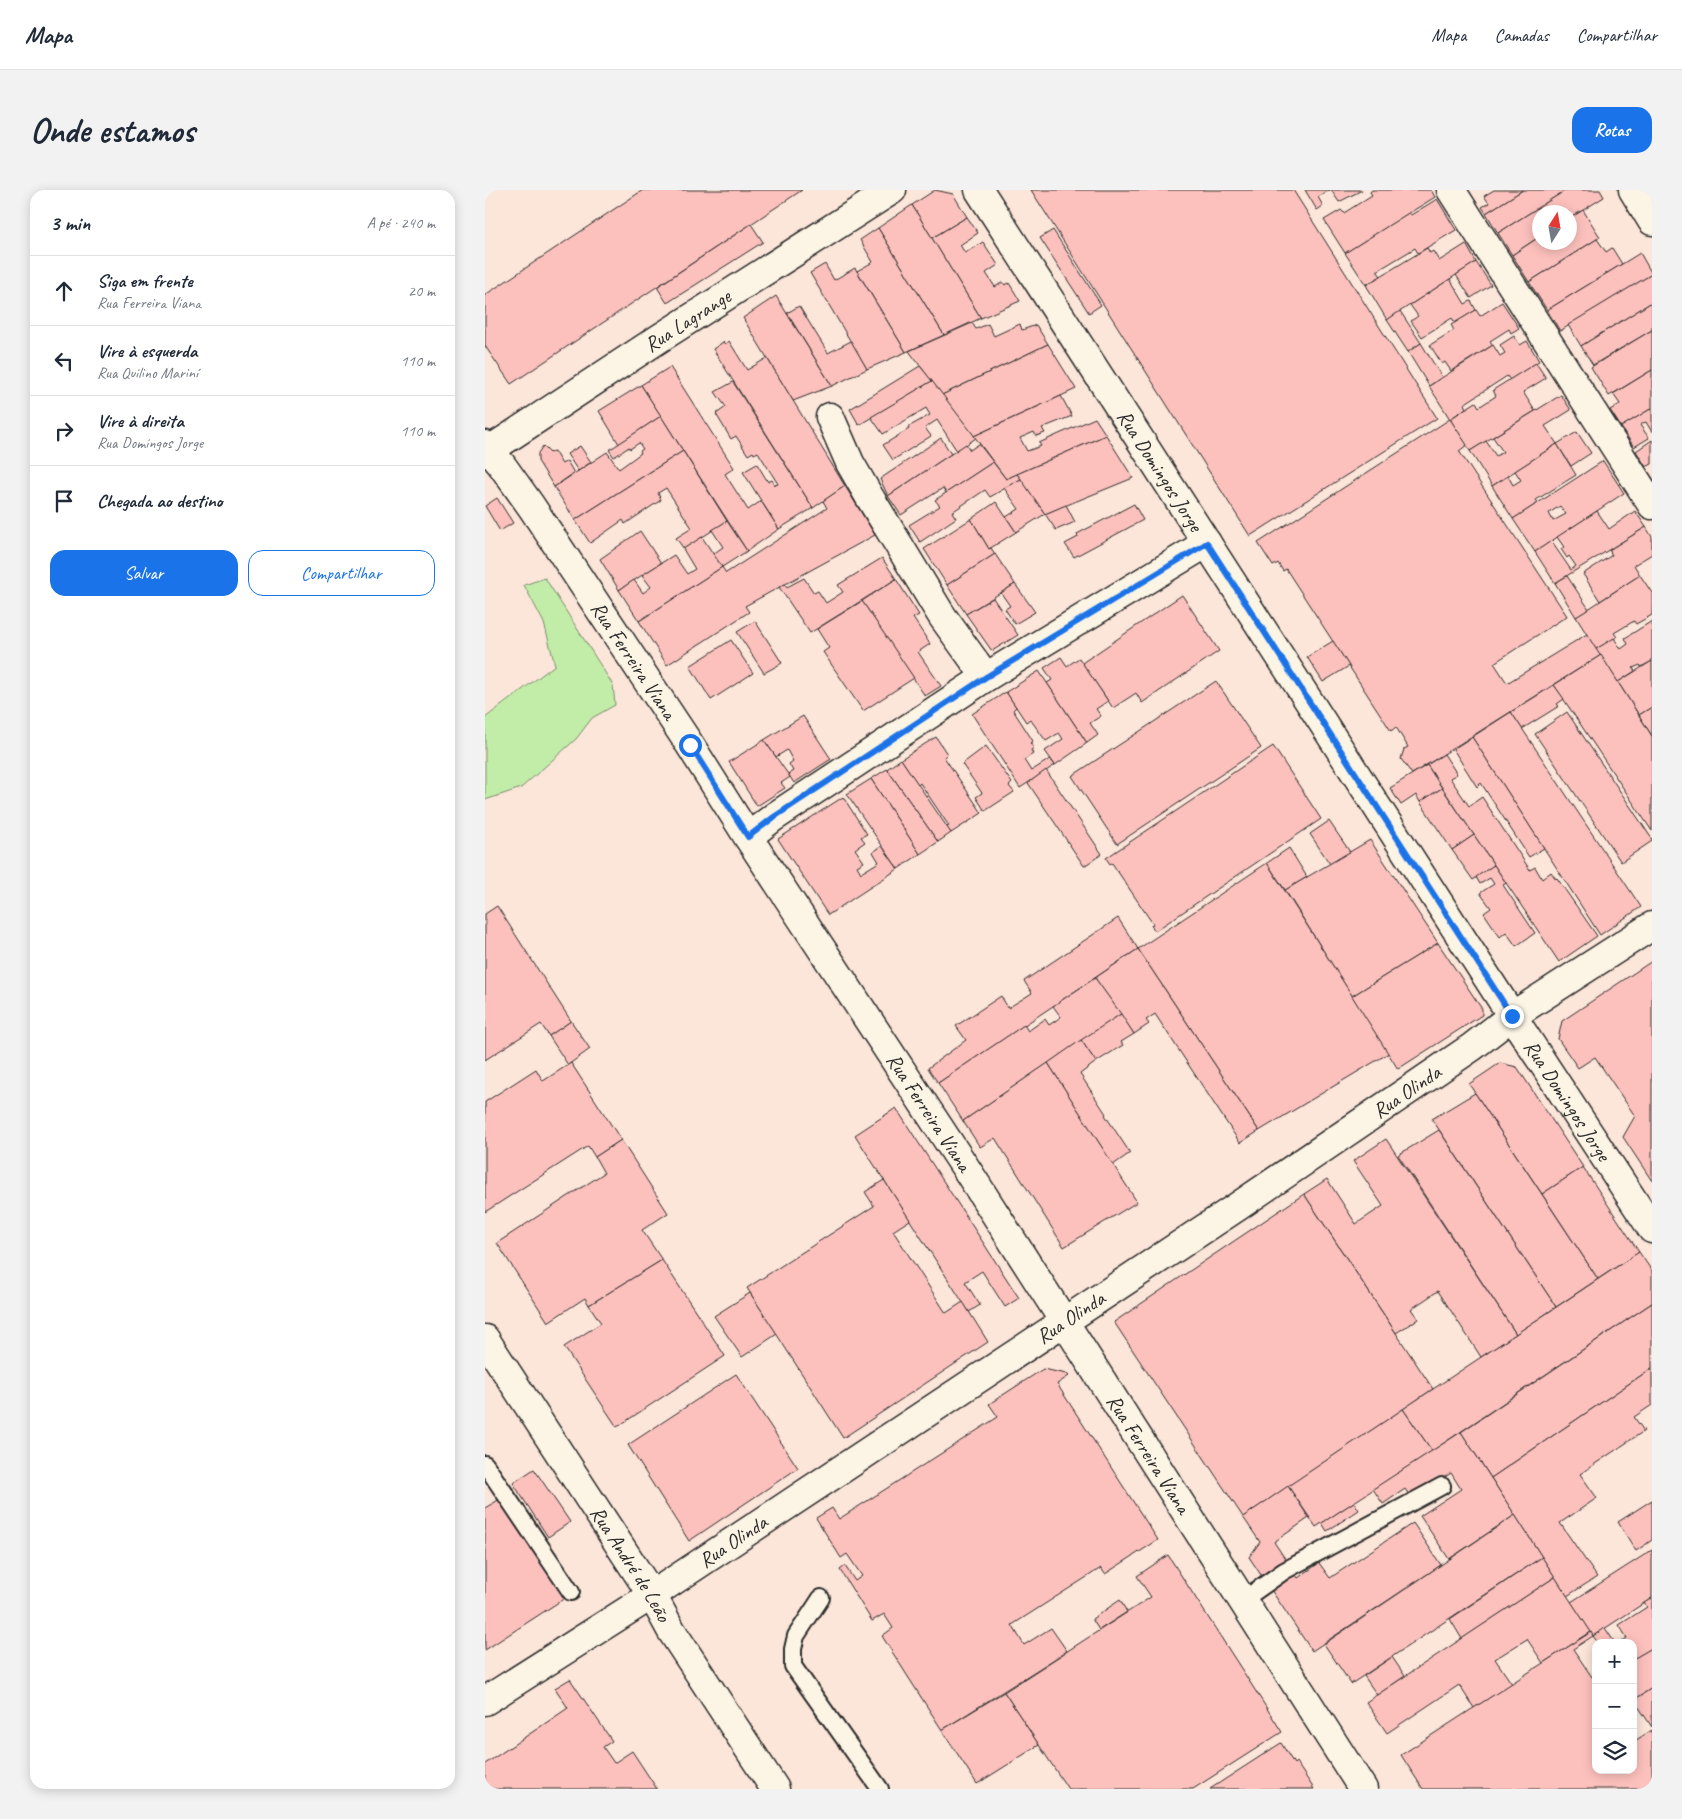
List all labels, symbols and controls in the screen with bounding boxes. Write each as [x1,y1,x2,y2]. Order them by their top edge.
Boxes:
text: Mapa [25,20,72,50]
text: Mapa [1432,24,1466,46]
text: Camadas [1494,24,1549,46]
text: Compartilhar [1577,24,1657,46]
button: Rotas [1572,107,1652,153]
text: Onde estamos [30,108,195,153]
north arrow [1532,205,1577,250]
text: 3 min [50,210,90,236]
text: A pé · 240 m [367,213,435,233]
text: Siga em frente [97,269,193,293]
icon: ahead [50,277,78,305]
text: 20 m [408,281,435,301]
street label: Rua Lagrange [639,283,737,358]
text: Rua Ferreira Viana [97,293,201,313]
text: Vire à esquerda [97,339,197,363]
icon: left [50,347,78,375]
text: 110 m [401,351,435,371]
text: Rua Quilino Mariní [97,363,198,383]
street label: Rua Domingos Jorge [1111,405,1210,538]
text: Vire à direita [97,409,184,433]
icon: right [50,417,78,445]
text: 110 m [401,421,435,441]
text: Rua Domingos Jorge [97,433,203,453]
icon: arrive [50,487,78,515]
text: Chegada ao destino [97,489,223,513]
button: Salvar [50,550,238,596]
button: Compartilhar [248,550,435,596]
street label: Rua Ferreira Viana [585,596,684,726]
route start [679,734,702,757]
route end [1501,1005,1524,1028]
street label: Rua Domingos Jorge [1518,1035,1618,1168]
street label: Rua Ferreira Viana [881,1048,979,1179]
street label: Rua Olinda [1367,1058,1447,1124]
street label: Rua Olinda [1031,1284,1111,1350]
street label: Rua Ferreira Viana [1101,1390,1198,1520]
street label: Rua André de Leão [584,1501,678,1628]
street label: Rua Olinda [694,1508,774,1573]
map controls [1592,1639,1637,1774]
button: + [1592,1639,1637,1684]
button: − [1592,1684,1637,1729]
button: layers [1592,1729,1637,1774]

